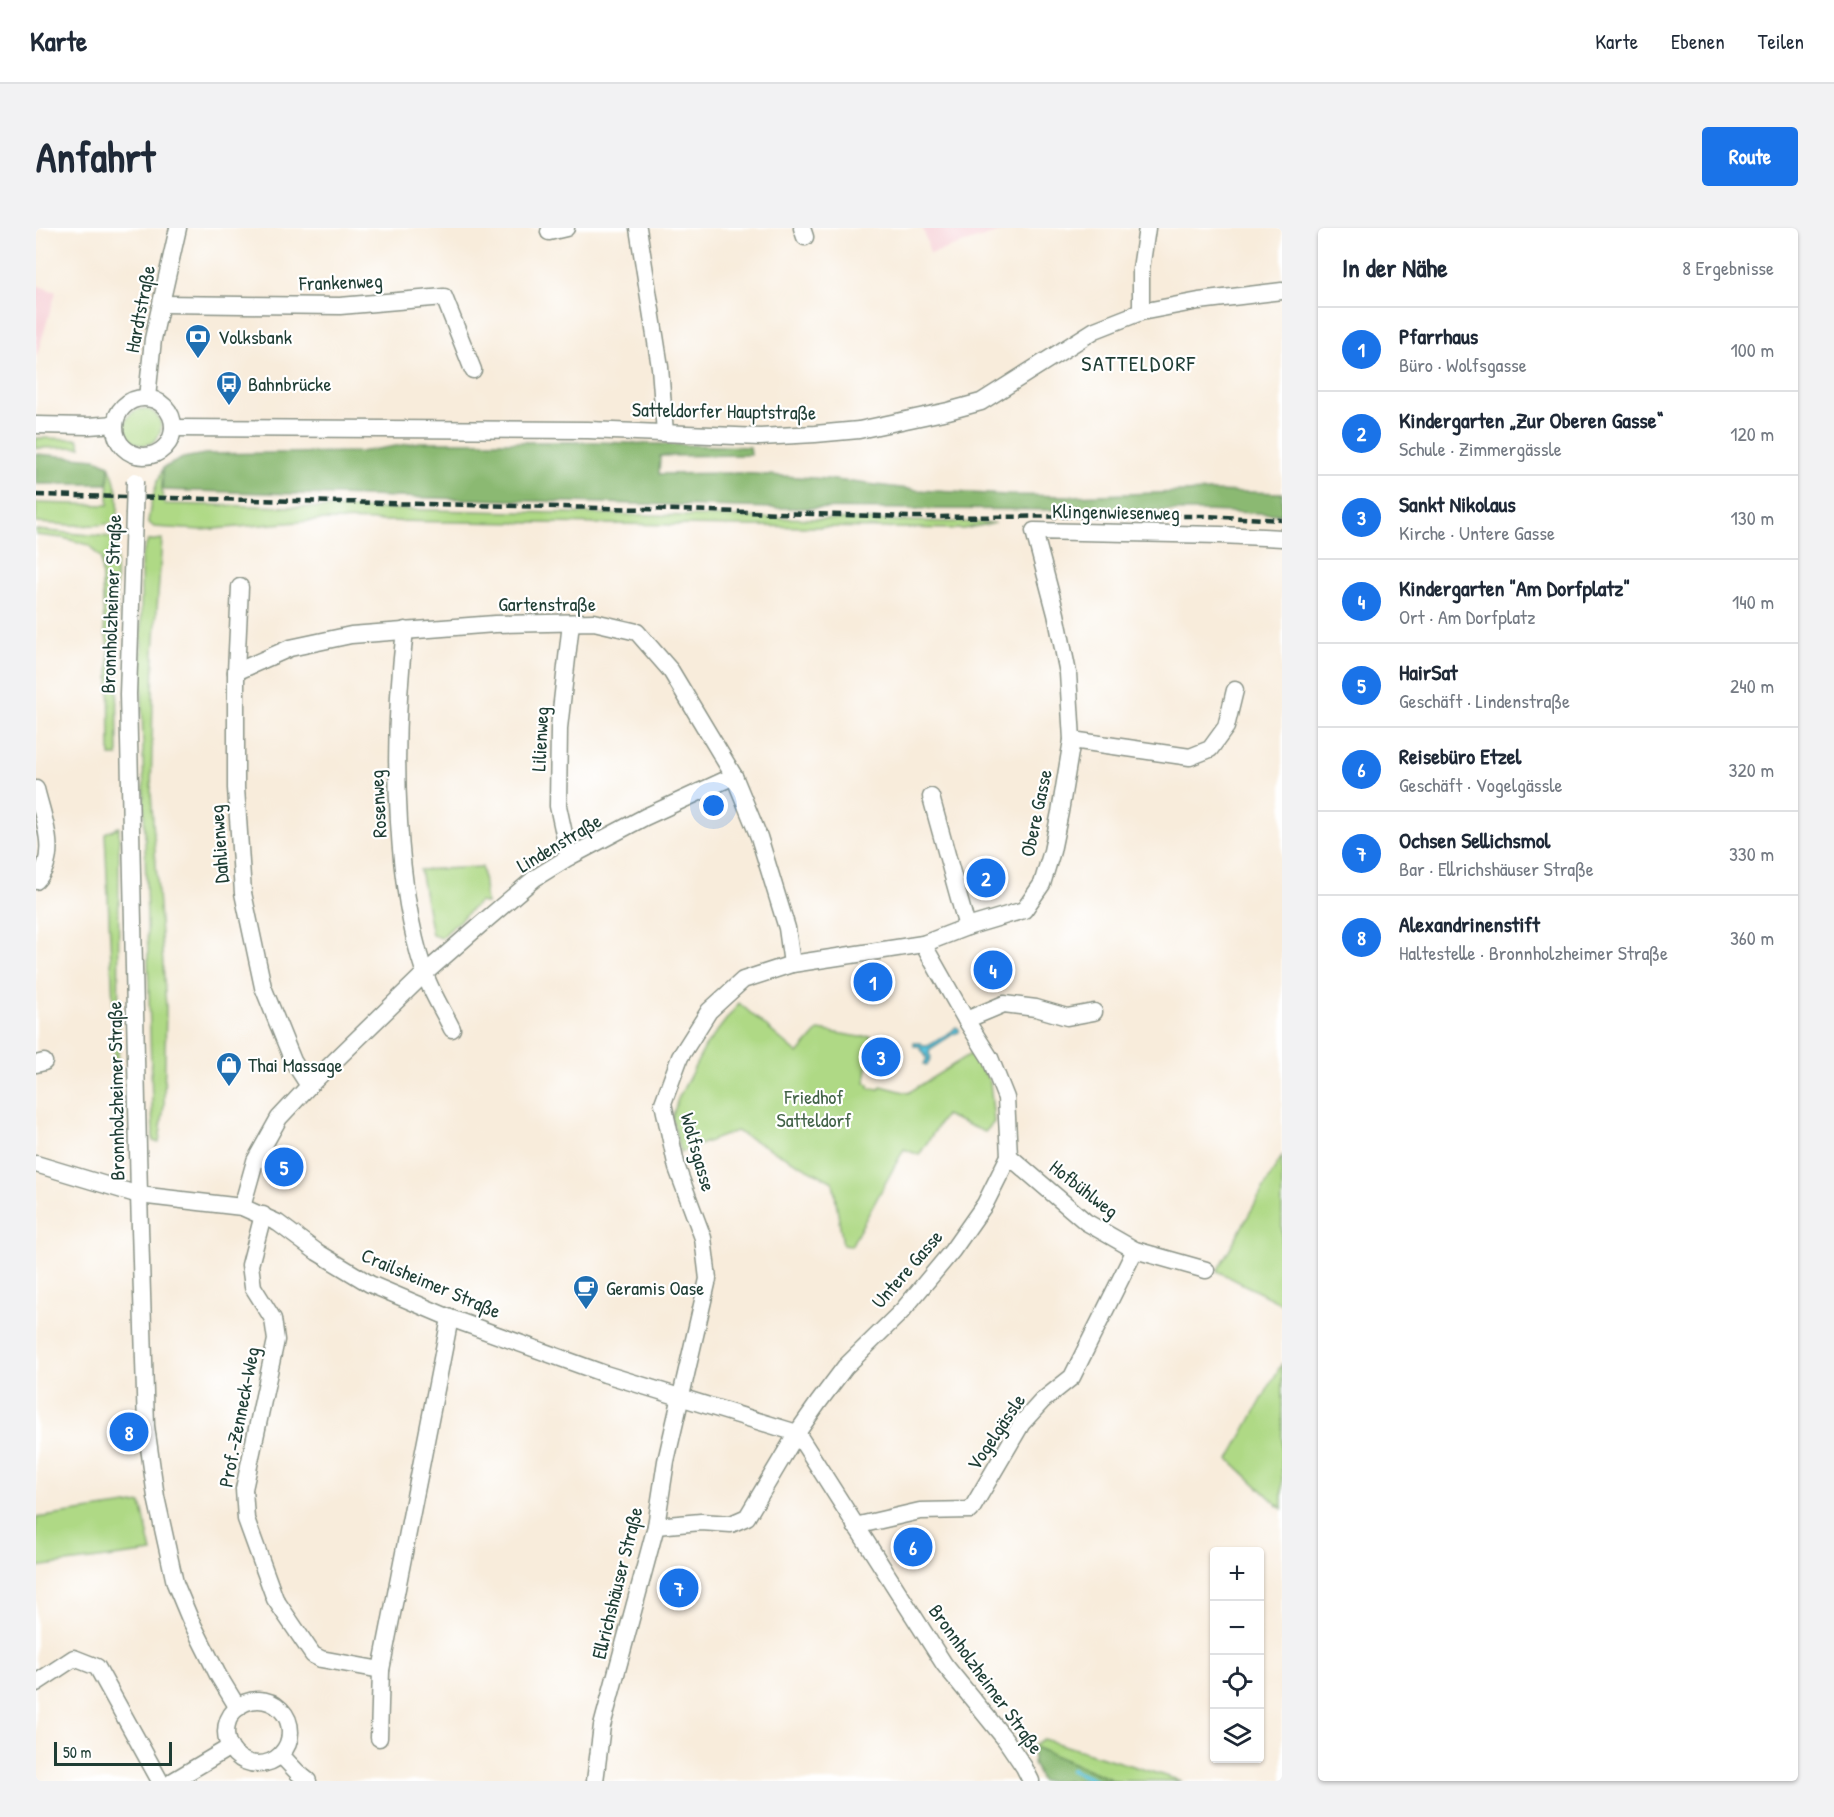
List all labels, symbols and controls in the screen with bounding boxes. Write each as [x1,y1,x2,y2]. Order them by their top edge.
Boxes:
text: Karte [30,22,87,60]
text: Karte [1595,27,1638,56]
text: Ebenen [1671,27,1725,56]
text: Teilen [1758,27,1804,56]
button: Route [1702,127,1798,186]
text: Anfahrt [36,128,155,185]
text: In der Nähe [1342,250,1448,285]
text: 8 Ergebnisse [1682,254,1774,281]
street label: Hardtstraße [118,263,161,355]
street label: Frankenweg [298,267,383,296]
text: Pfarrhaus [1399,321,1478,351]
bank icon: Volksbank [183,322,213,360]
place label: Volksbank [218,323,292,350]
text: 1 [1358,336,1365,363]
text: 100 m [1731,336,1774,363]
district label: SATTELDORF [1081,348,1197,378]
text: Büro · Wolfsgasse [1399,351,1527,378]
bus stop icon: Bahnbrücke [214,369,244,407]
place label: Bahnbrücke [248,370,331,397]
street label: Satteldorfer Hauptstraße [632,395,816,426]
text: Kindergarten „Zur Oberen Gasse“ [1399,405,1664,435]
text: 2 [1357,420,1366,447]
text: 120 m [1730,420,1774,447]
text: Schule · Zimmergässle [1399,435,1562,462]
text: Sankt Nikolaus [1399,489,1516,519]
street label: Klingenwiesenweg [1052,497,1180,526]
text: 3 [1357,504,1366,531]
text: 130 m [1731,504,1774,531]
street label: Bronnholzheimer Straße [94,514,127,694]
text: Kirche · Untere Gasse [1399,519,1555,546]
text: Kindergarten "Am Dorfplatz" [1399,573,1630,603]
text: 4 [1358,588,1365,615]
text: 140 m [1732,588,1774,615]
street label: Gartenstraße [498,590,596,617]
text: Ort · Am Dorfplatz [1399,603,1535,630]
text: HairSat [1399,657,1458,687]
text: 5 [1357,672,1366,699]
text: 240 m [1730,672,1774,699]
text: Geschäft · Lindenstraße [1399,687,1570,714]
street label: Lilienweg [524,706,555,772]
text: Reisebüro Etzel [1399,741,1521,771]
text: 6 [1358,756,1365,783]
text: 320 m [1729,756,1774,783]
street label: Obere Gasse [1013,767,1058,859]
street label: Rosenweg [362,769,393,839]
text: Geschäft · Vogelgässle [1399,771,1562,798]
your location [699,791,728,820]
street label: Dahlienweg [202,804,235,884]
street label: Lindenstraße [511,807,606,878]
text: Ochsen Sellichsmol [1399,825,1550,855]
text: 7 [1357,840,1366,867]
text: 330 m [1729,840,1774,867]
text: Bar · Ellrichshäuser Straße [1399,855,1594,882]
pin: 2 [966,856,1006,900]
text: Alexandrinenstift [1399,909,1540,939]
text: 8 [1357,924,1366,951]
text: 360 m [1730,924,1774,951]
text: Haltestelle · Bronnholzheimer Straße [1399,939,1668,966]
pin: 4 [974,948,1012,992]
pin: 1 [854,960,892,1005]
street label: Bronnholzheimer Straße [100,1001,131,1181]
pin: 3 [862,1034,900,1080]
shop icon: Thai Massage [214,1050,244,1088]
place label: Thai Massage [248,1051,343,1078]
park label: Friedhof Satteldorf [777,1083,851,1133]
street label: Wolfsgasse [674,1109,723,1194]
pin: 5 [264,1144,304,1190]
street label: Hofbühlweg [1044,1153,1124,1224]
street label: Untere Gasse [865,1224,948,1314]
street label: Crailsheimer Straße [357,1241,505,1324]
cafe icon: Geramis Oase [571,1273,601,1311]
place label: Geramis Oase [606,1274,704,1301]
street label: Prof.-Zenneck-Weg [212,1344,265,1489]
street label: Vogelgässle [960,1388,1031,1475]
pin: 8 [110,1410,148,1454]
street label: Ellrichshäuser Straße [585,1504,648,1662]
pin: 6 [894,1524,932,1570]
map controls [1210,1547,1264,1763]
button: + [1210,1547,1264,1601]
pin: 7 [660,1566,698,1610]
street label: Bronnholzheimer Straße [923,1598,1050,1759]
button: − [1210,1601,1264,1655]
button: locate [1210,1655,1264,1709]
button: layers [1210,1709,1264,1763]
scale bar [54,1739,172,1766]
text: 50 m [63,1741,92,1763]

